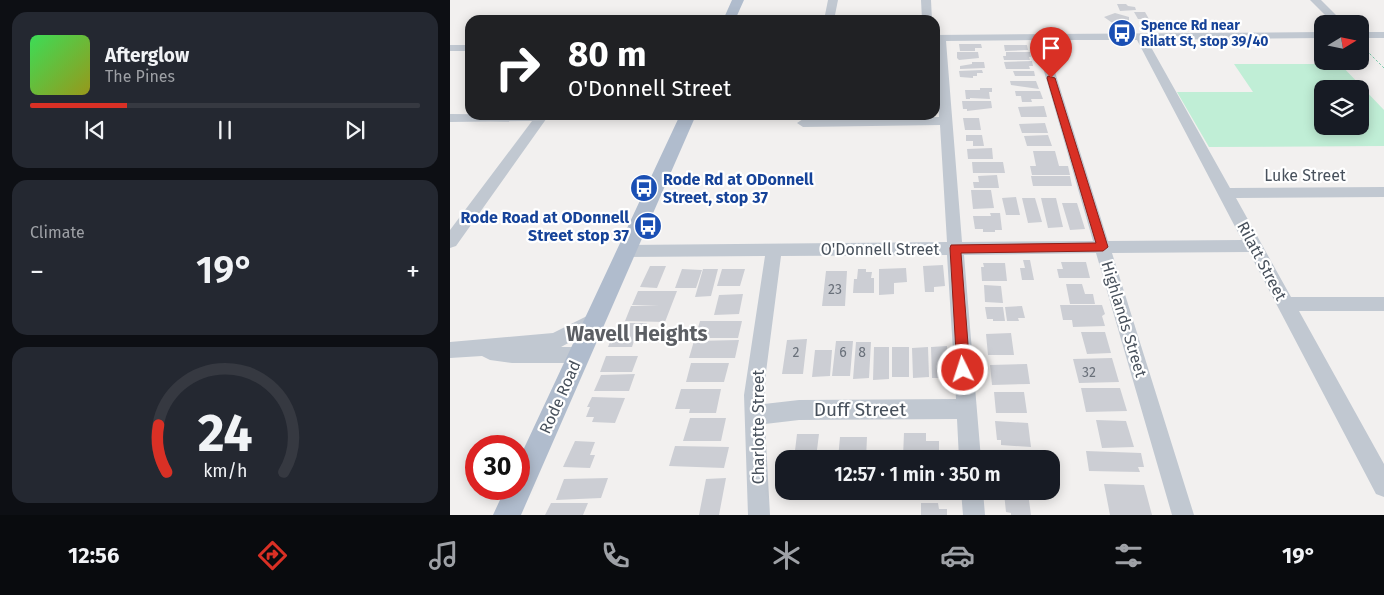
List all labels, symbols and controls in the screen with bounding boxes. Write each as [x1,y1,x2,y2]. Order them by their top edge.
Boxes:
north arrow [1314,15,1369,70]
map controls [1314,15,1369,135]
place label: Spence Rd near Rilatt St, stop 39/40 [1141,17,1269,50]
bus stop icon: Spence Rd near Rilatt St, stop 39/40 [1107,18,1137,48]
pin [1030,27,1072,78]
text: 80 m [568,33,647,75]
icon: arrive [1037,34,1065,62]
icon: right [485,35,550,100]
text: Afterglow [105,44,189,67]
text: The Pines [105,67,175,86]
text: O'Donnell Street [568,75,731,102]
button: layers [1314,80,1369,135]
icon: previous [81,116,109,144]
icon: pause [211,116,239,144]
icon: next [341,116,369,144]
street label: Luke Street [1264,166,1346,185]
place label: Rode Rd at ODonnell Street, stop 37 [663,170,814,207]
bus stop icon: Rode Rd at ODonnell Street, stop 37 [629,173,659,203]
place label: Rode Road at ODonnell Street stop 37 [460,208,630,245]
bus stop icon: Rode Road at ODonnell Street stop 37 [633,211,663,241]
street label: Rilatt Street [1233,218,1291,304]
text: Climate [30,223,85,242]
street label: O'Donnell Street [821,240,940,259]
text: 19° [196,247,254,293]
text: − [30,255,44,288]
text: + [406,255,420,288]
street label: Highlands Street [1097,259,1151,380]
house number: 23 [828,281,842,298]
district label: Wavell Heights [566,321,708,347]
position arrow [936,343,988,395]
house number: 2 [793,344,800,361]
house number: 6 [839,344,847,361]
house number: 8 [858,344,866,361]
street label: Rode Road [535,357,585,437]
house number: 32 [1082,364,1096,381]
street label: Charlotte Street [749,369,768,484]
street label: Duff Street [814,398,906,421]
text: 24 [198,402,252,465]
speed limit sign: 30 [465,435,530,500]
text: km/h [203,460,247,482]
text: 12:57 · 1 min · 350 m [834,463,1001,486]
icon: directions [255,538,290,573]
icon: music [426,538,461,573]
icon: phone [598,538,633,573]
icon: climate [769,538,804,573]
icon: car [940,538,975,573]
icon: filters [1111,538,1146,573]
text: 12:56 [68,542,119,569]
text: 19° [1282,542,1316,569]

